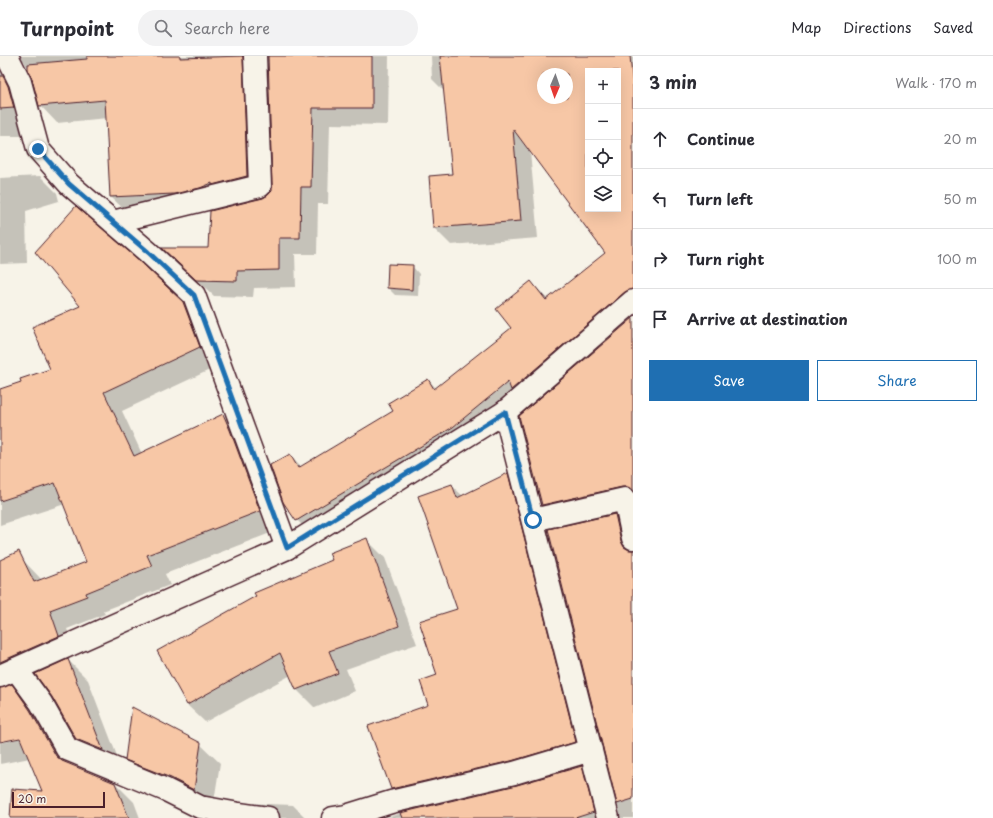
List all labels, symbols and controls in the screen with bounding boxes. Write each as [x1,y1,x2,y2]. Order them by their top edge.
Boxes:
search box [138,10,418,46]
text: Turnpoint [20,14,114,42]
text: Search here [184,16,270,39]
icon: search [152,17,174,39]
text: Map [791,17,821,38]
text: Directions [843,17,911,38]
text: Saved [933,17,973,38]
north arrow [537,68,573,104]
map controls [585,68,621,212]
button: + [585,68,621,104]
text: 3 min [649,69,697,95]
text: Walk · 170 m [895,73,977,92]
button: − [585,104,621,140]
text: Continue [687,127,755,150]
icon: ahead [649,128,671,150]
text: 20 m [943,129,977,148]
route end [29,140,47,158]
button: locate [585,140,621,176]
button: layers [585,176,621,212]
text: Turn left [687,187,753,210]
icon: left [649,188,671,210]
text: 50 m [943,189,977,208]
text: Turn right [687,247,764,270]
icon: right [649,248,671,270]
text: 100 m [937,249,977,268]
text: Arrive at destination [687,307,848,330]
icon: arrive [649,308,671,330]
button: Save [649,360,809,401]
button: Share [817,360,977,401]
route start [524,511,542,529]
scale bar [12,790,105,809]
text: 20 m [18,790,46,807]

